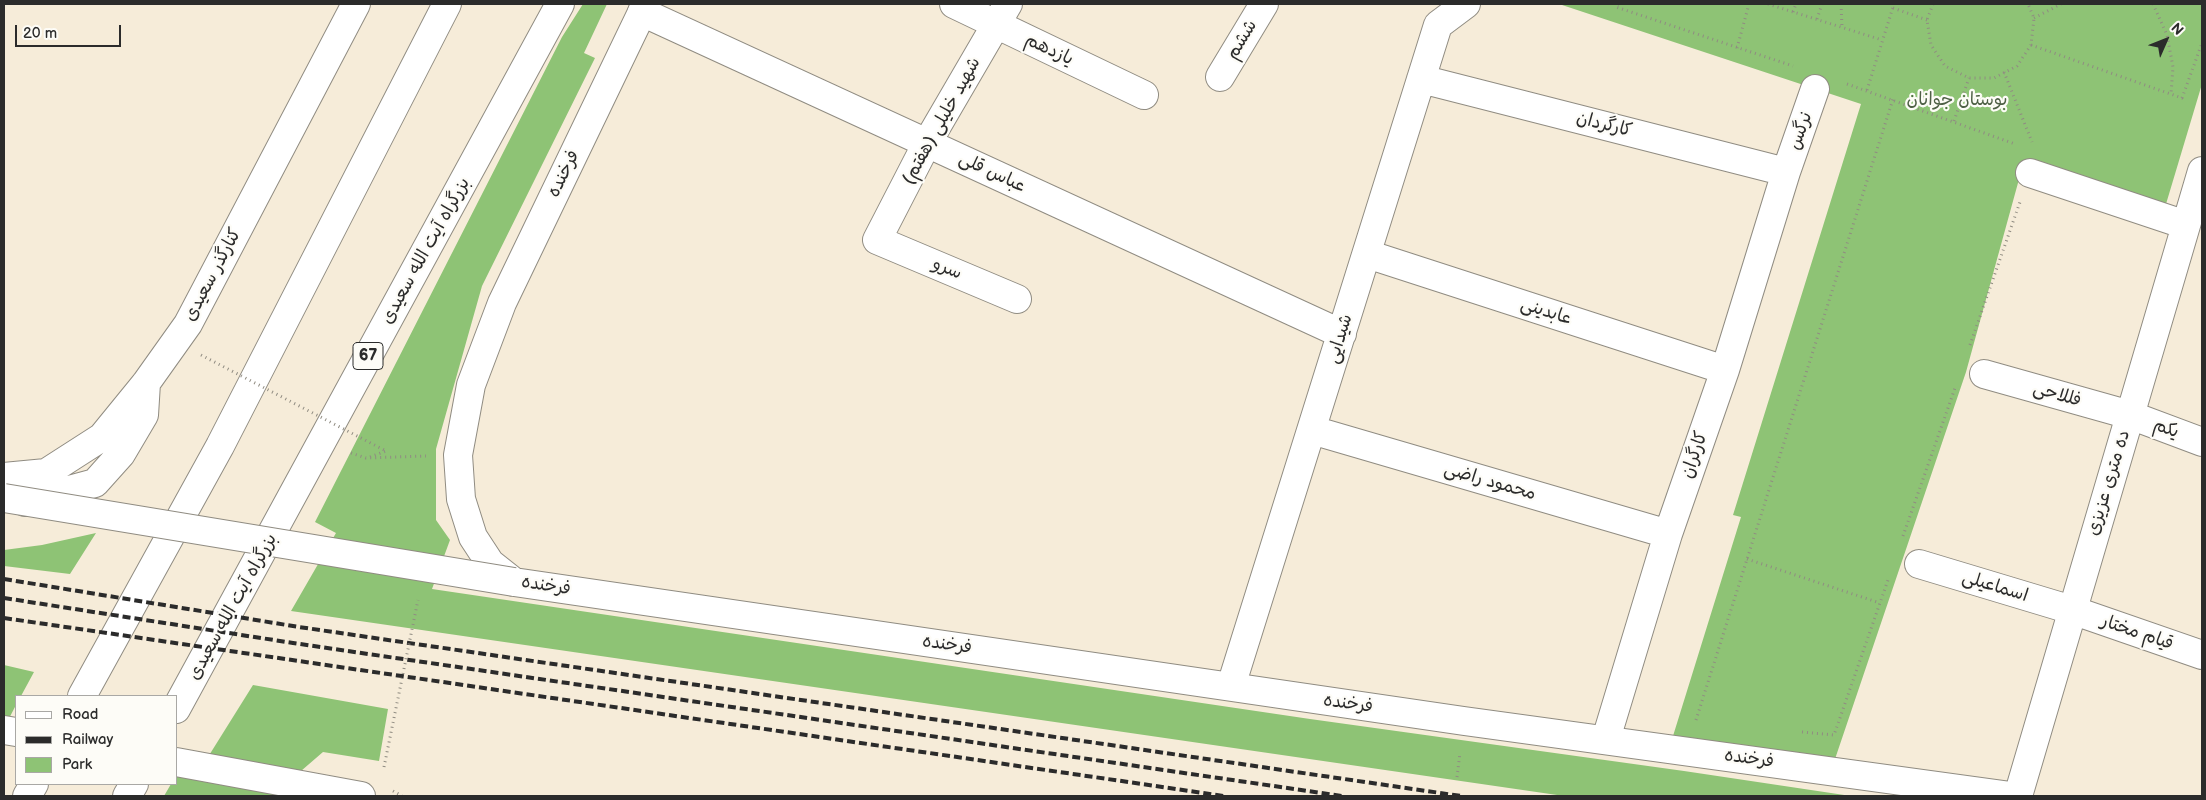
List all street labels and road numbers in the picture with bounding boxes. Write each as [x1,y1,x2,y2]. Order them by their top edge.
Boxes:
street label: ششم [1222,16,1262,64]
street label: یازدهم [1021,29,1077,71]
street label: شهید خلیلی (هفتم) [898,54,986,188]
street label: کارگردان [1574,108,1634,142]
street label: نرگس [1784,109,1818,153]
street label: فرخنده [543,147,585,201]
street label: عباس قلی [955,148,1029,198]
street label: بزرگراه آیت الله سعیدی [377,174,475,328]
street label: کنارگذر سعیدی [179,225,247,325]
street label: سرو [929,253,965,285]
street label: عابدینی [1518,294,1574,330]
street label: شیدایی [1322,312,1358,366]
road number: 67 [353,342,383,370]
street label: فللاحی [2030,378,2084,412]
street label: یکم [2150,414,2182,444]
street label: ده متری عزیزی [2083,428,2135,538]
street label: کارگران [1677,429,1713,481]
street label: محمود راضی [1442,459,1538,505]
street label: بزرگراه آیت الله سعیدی [184,530,282,684]
street label: اسماعیلی [1959,567,2031,607]
street label: فرخنده [520,571,572,601]
street label: قیام مختار [2098,611,2176,655]
street label: فرخنده [921,631,973,659]
street label: فرخنده [1322,690,1374,718]
street label: فرخنده [1723,745,1775,773]

